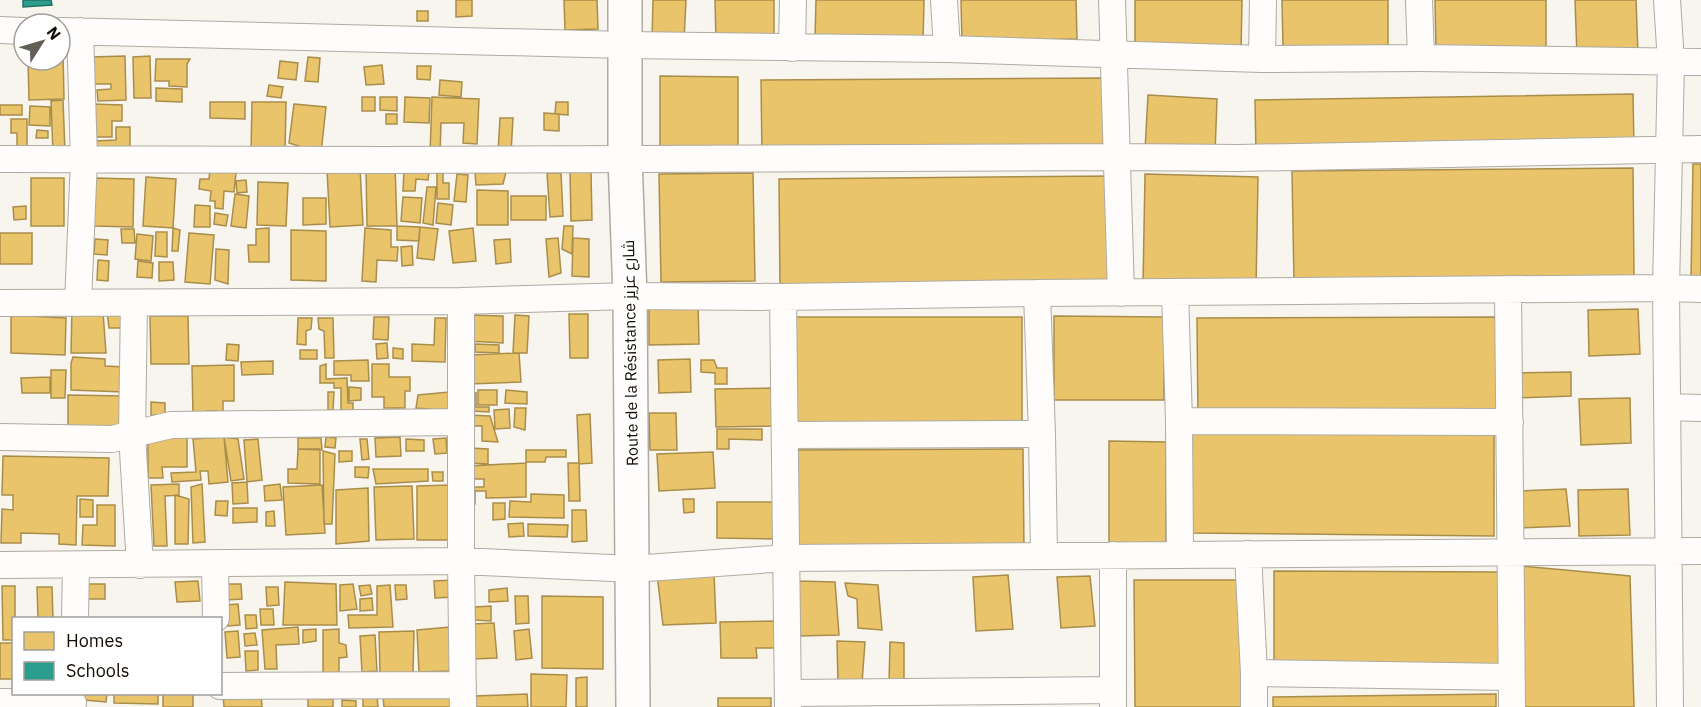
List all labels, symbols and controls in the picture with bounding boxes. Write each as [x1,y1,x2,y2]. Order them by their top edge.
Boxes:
north arrow [12,12,72,72]
text: N [43,22,65,44]
street label: Route de la Résistance شارع عزيز [618,240,644,466]
legend [12,617,222,695]
text: Homes [66,629,123,652]
text: Schools [66,659,130,682]

